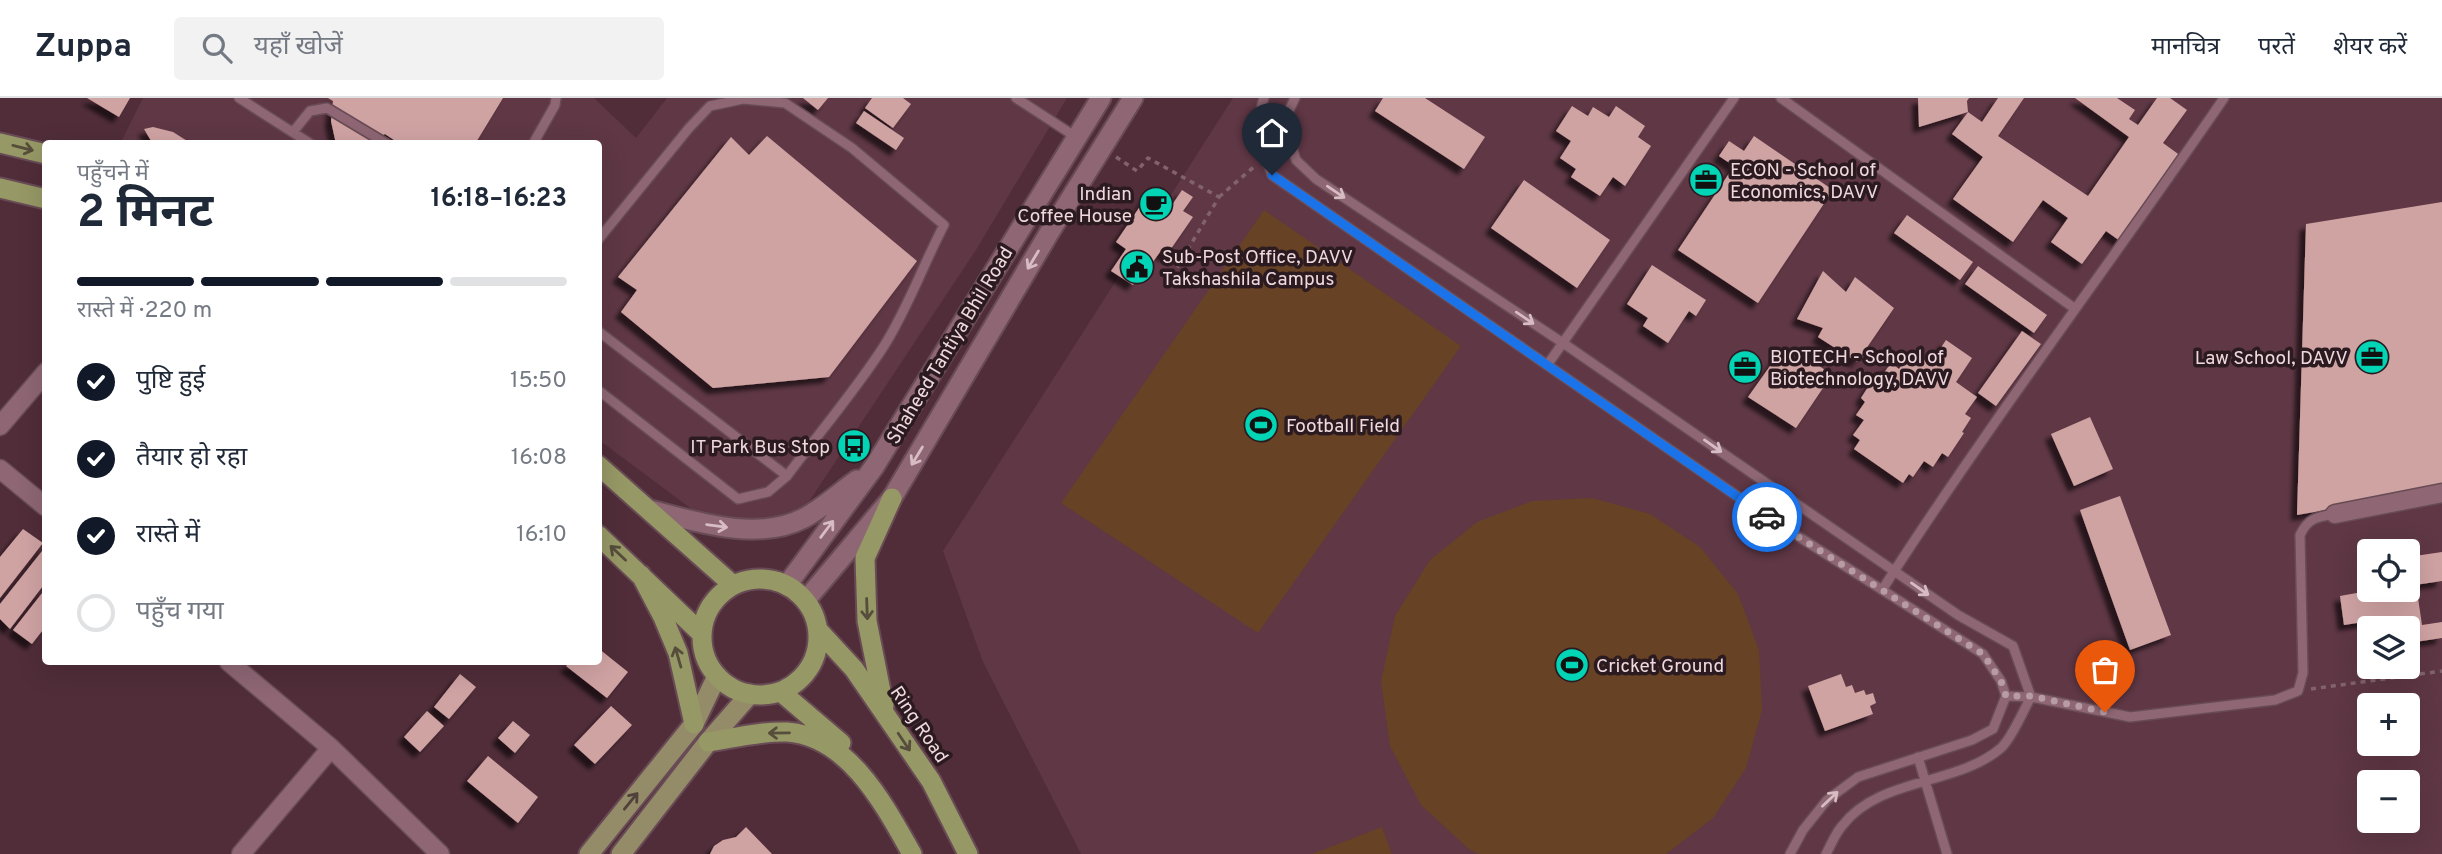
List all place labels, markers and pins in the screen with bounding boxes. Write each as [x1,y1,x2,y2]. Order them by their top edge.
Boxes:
pin [1242,103,1302,175]
place label: ECON - School of Economics, DAVV [1730,159,1878,205]
office icon: ECON - School of Economics, DAVV [1687,161,1725,199]
place label: Indian Coffee House [1017,183,1132,229]
cafe icon: Indian Coffee House [1137,185,1175,223]
place label: Sub-Post Office, DAVV Takshashila Campus [1162,246,1353,292]
public building icon: Sub-Post Office, DAVV Takshashila Campus [1118,248,1156,286]
office icon: Law School, DAVV [2353,338,2391,376]
place label: BIOTECH - School of Biotechnology, DAVV [1770,346,1950,392]
place label: Law School, DAVV [2195,347,2348,371]
office icon: BIOTECH - School of Biotechnology, DAVV [1726,348,1764,386]
sports icon: Football Field [1242,406,1280,444]
place label: Football Field [1286,415,1400,439]
bus stop icon: IT Park Bus Stop [835,427,873,465]
place label: IT Park Bus Stop [690,436,830,460]
pin [2075,640,2135,712]
sports icon: Cricket Ground [1553,646,1591,684]
place label: Cricket Ground [1596,655,1724,679]

